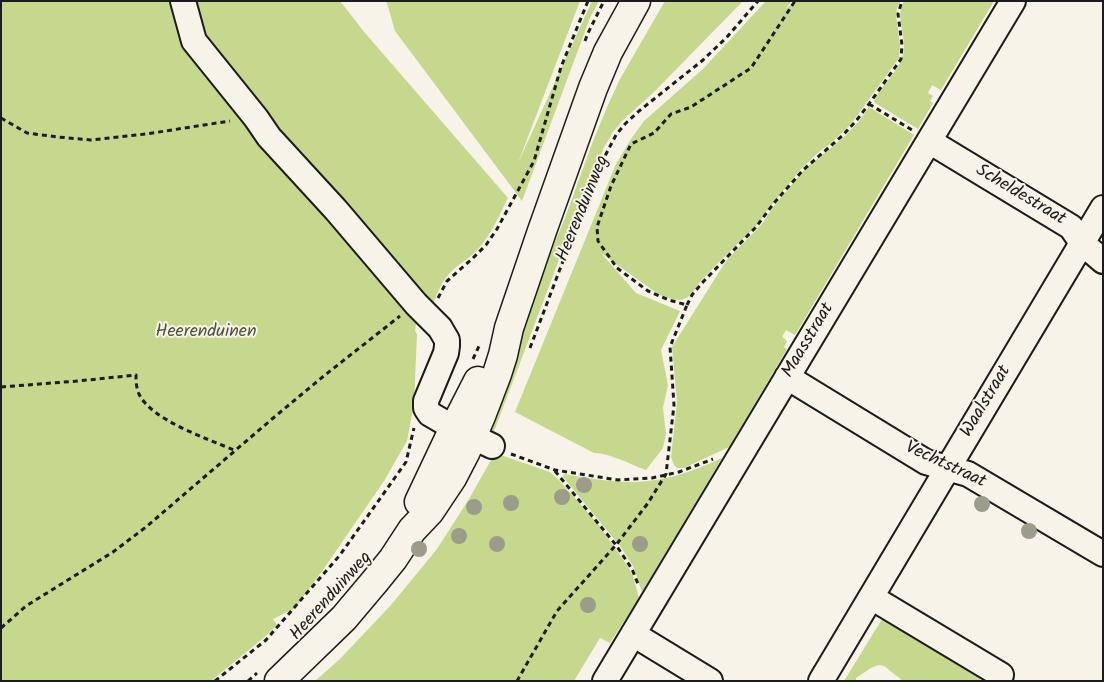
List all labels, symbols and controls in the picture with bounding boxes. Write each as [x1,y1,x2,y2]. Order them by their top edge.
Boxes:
street label: Heerenduinweg [553,153,615,265]
street label: Scheldestraat [971,161,1069,231]
street label: Maasstraat [778,300,840,382]
park label: Heerenduinen [155,322,257,344]
street label: Waalstraat [957,362,1017,442]
street label: Vechtstraat [901,438,989,494]
street label: Heerenduinweg [286,548,378,646]

